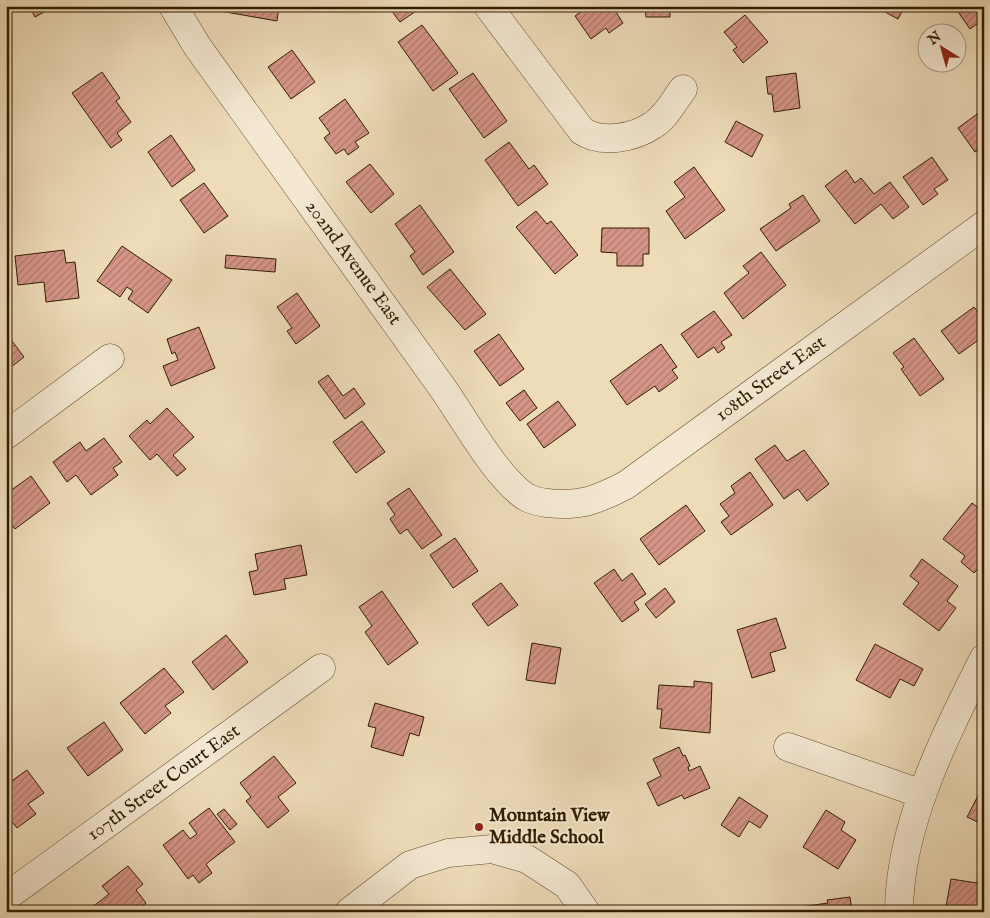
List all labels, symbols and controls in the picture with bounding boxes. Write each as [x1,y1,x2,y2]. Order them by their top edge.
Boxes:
north arrow [918,22,968,72]
text: N [924,28,945,50]
street label: 202nd Avenue East [300,196,407,330]
street label: 108th Street East [711,331,831,427]
street label: 107th Street Court East [83,719,246,847]
place label: Mountain View Middle School [489,804,611,850]
marker: Mountain View Middle School [473,821,485,833]

